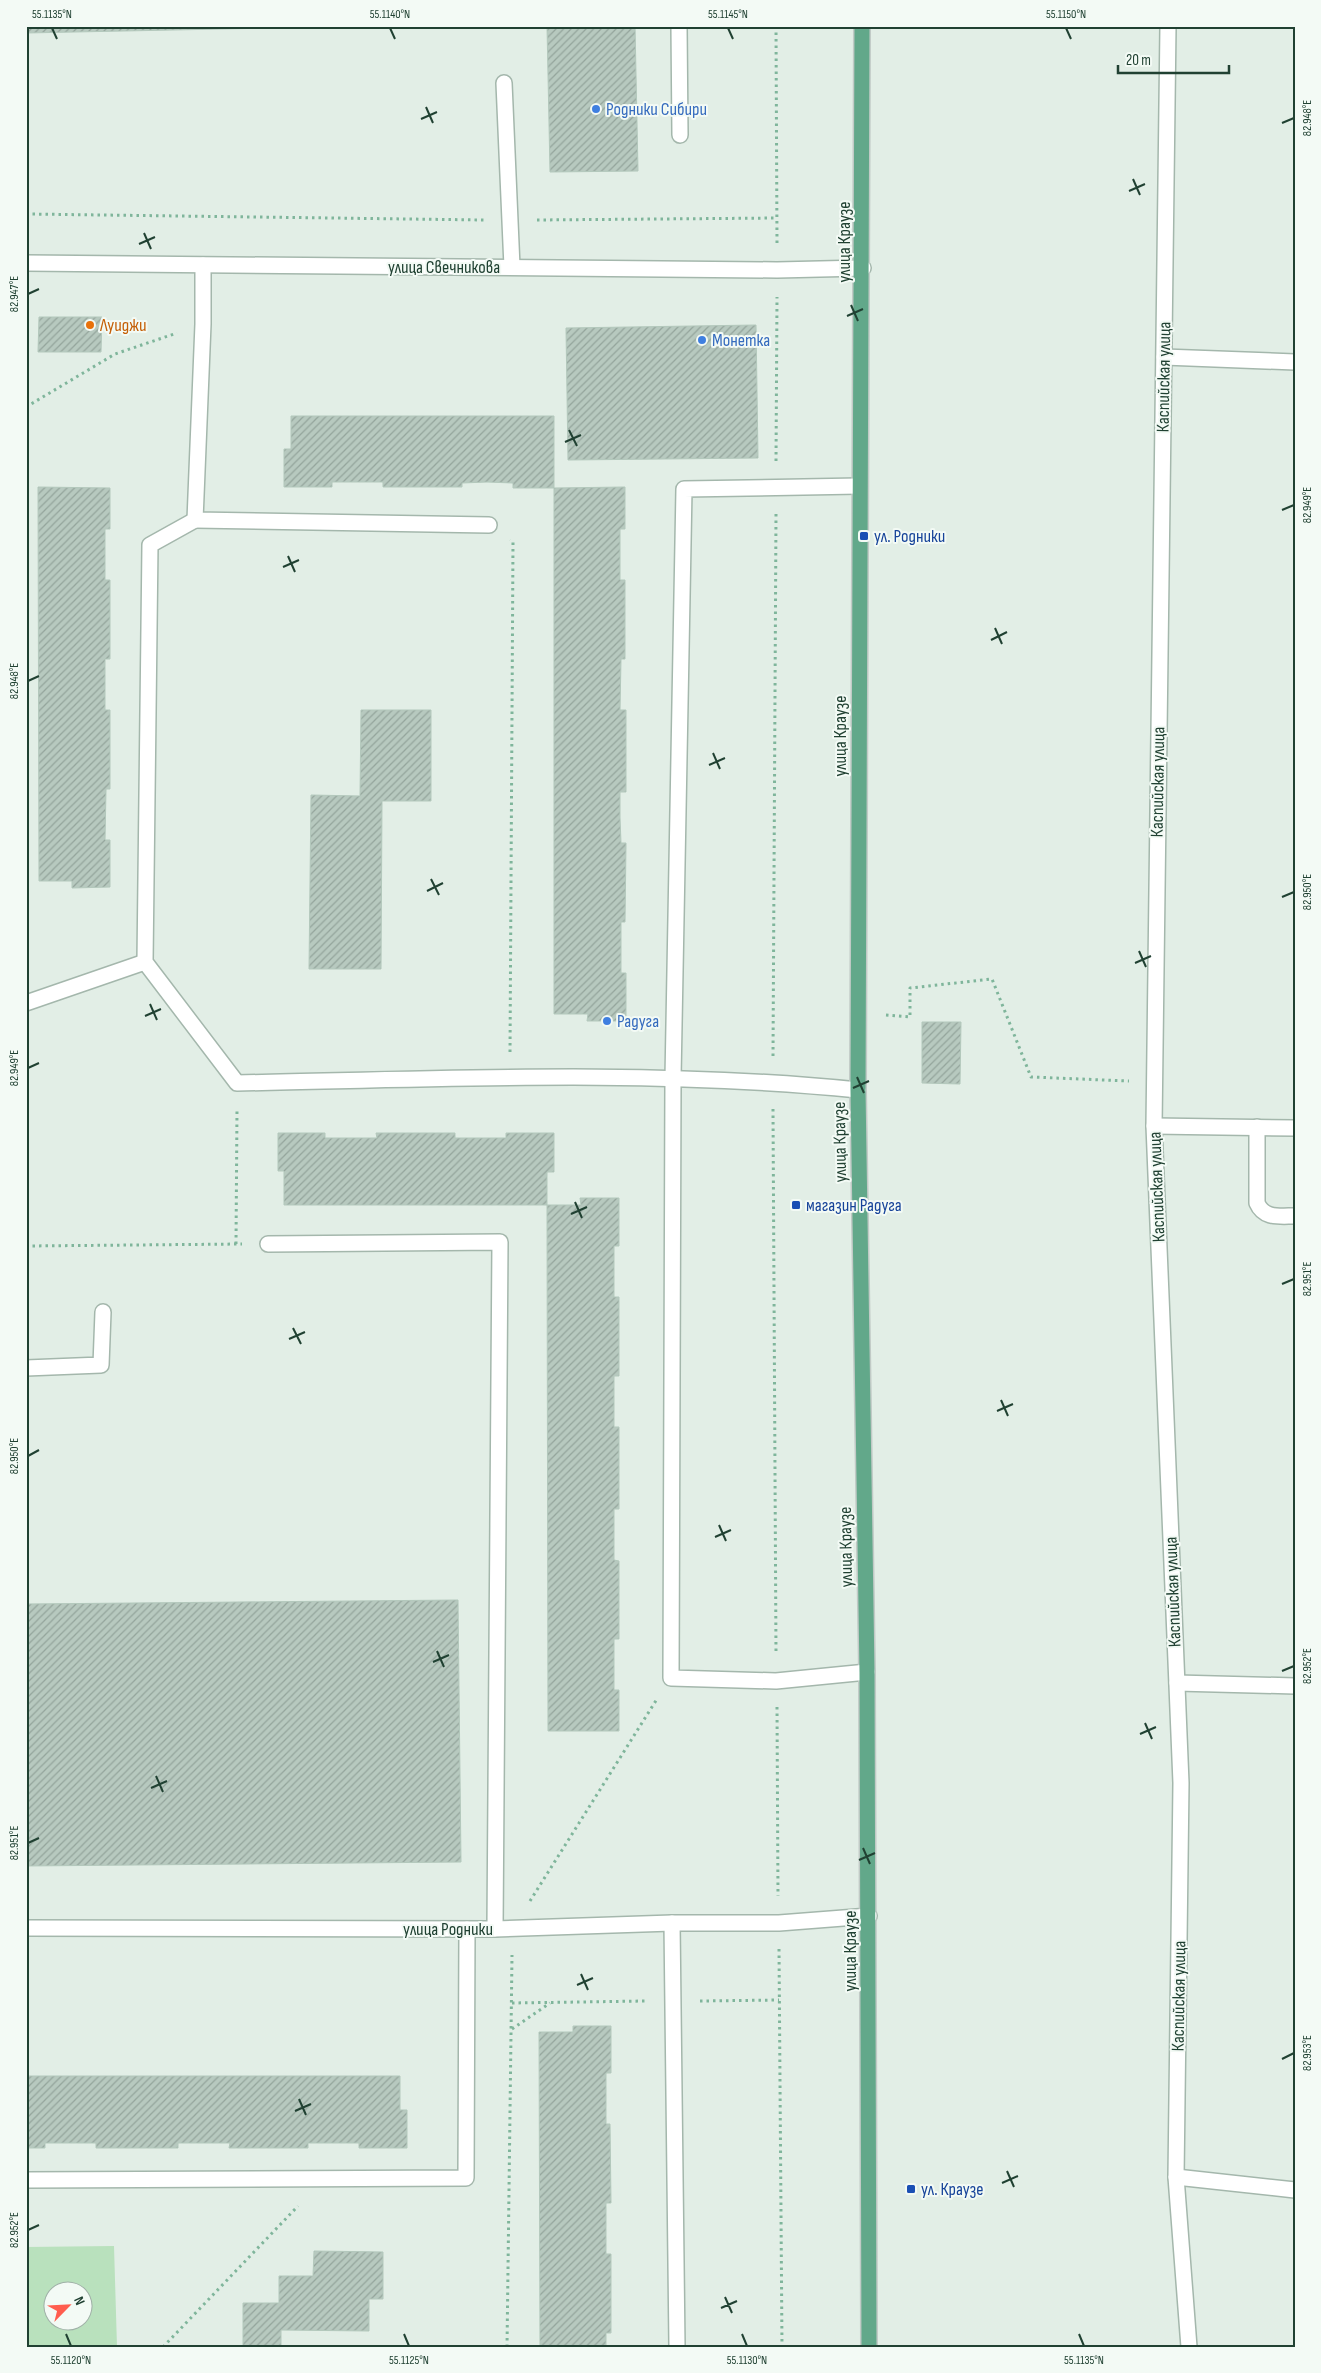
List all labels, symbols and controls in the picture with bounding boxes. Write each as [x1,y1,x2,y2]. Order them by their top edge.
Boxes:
text: 55.1135°N [32,7,72,22]
text: 55.1140°N [370,7,410,22]
text: 55.1145°N [708,7,748,22]
text: 55.1150°N [1046,7,1086,22]
scale bar [1118,42,1230,74]
text: 20 m [1126,51,1151,70]
place label: Родники Сибири [606,99,707,120]
text: 82.948°E [1300,100,1315,136]
marker: Родники Сибири [590,103,602,115]
street label: улица Краузе [834,202,855,282]
street label: улица Свечникова [388,257,500,278]
text: 82.947°E [7,276,22,312]
place label: Луиджи [99,315,146,336]
marker: Луиджи [84,319,96,331]
street label: Каспийская улица [1153,321,1175,433]
place label: Монетка [712,330,770,351]
marker: Монетка [696,334,708,346]
text: 82.949°E [1300,487,1315,523]
place label: ул. Родники [874,526,945,547]
marker: ул. Родники [858,530,870,542]
text: 82.948°E [7,663,22,699]
street label: улица Краузе [830,696,851,776]
street label: Каспийская улица [1147,726,1169,838]
text: 82.950°E [1300,874,1315,910]
place label: Радуга [617,1011,659,1032]
marker: Радуга [601,1015,613,1027]
text: 82.949°E [7,1050,22,1086]
street label: улица Краузе [829,1101,851,1183]
street label: Каспийская улица [1145,1131,1169,1243]
place label: магазин Радуга [806,1195,902,1216]
marker: магазин Радуга [790,1199,802,1211]
text: 82.951°E [1300,1262,1315,1296]
text: 82.950°E [7,1438,22,1474]
street label: улица Краузе [835,1506,857,1588]
street label: Каспийская улица [1161,1536,1185,1648]
text: 82.952°E [1300,1648,1315,1684]
text: 82.951°E [7,1826,22,1860]
street label: улица Краузе [840,1911,861,1991]
street label: улица Родники [403,1919,493,1940]
street label: Каспийская улица [1168,1940,1190,2052]
text: 82.953°E [1300,2035,1315,2071]
place label: ул. Краузе [921,2179,983,2200]
marker: ул. Краузе [905,2183,917,2195]
text: 82.952°E [7,2212,22,2248]
north arrow [42,2280,92,2330]
text: N [70,2294,89,2308]
text: 55.1120°N [51,2353,91,2368]
text: 55.1125°N [389,2353,429,2368]
text: 55.1130°N [727,2353,767,2368]
text: 55.1135°N [1064,2353,1104,2368]

